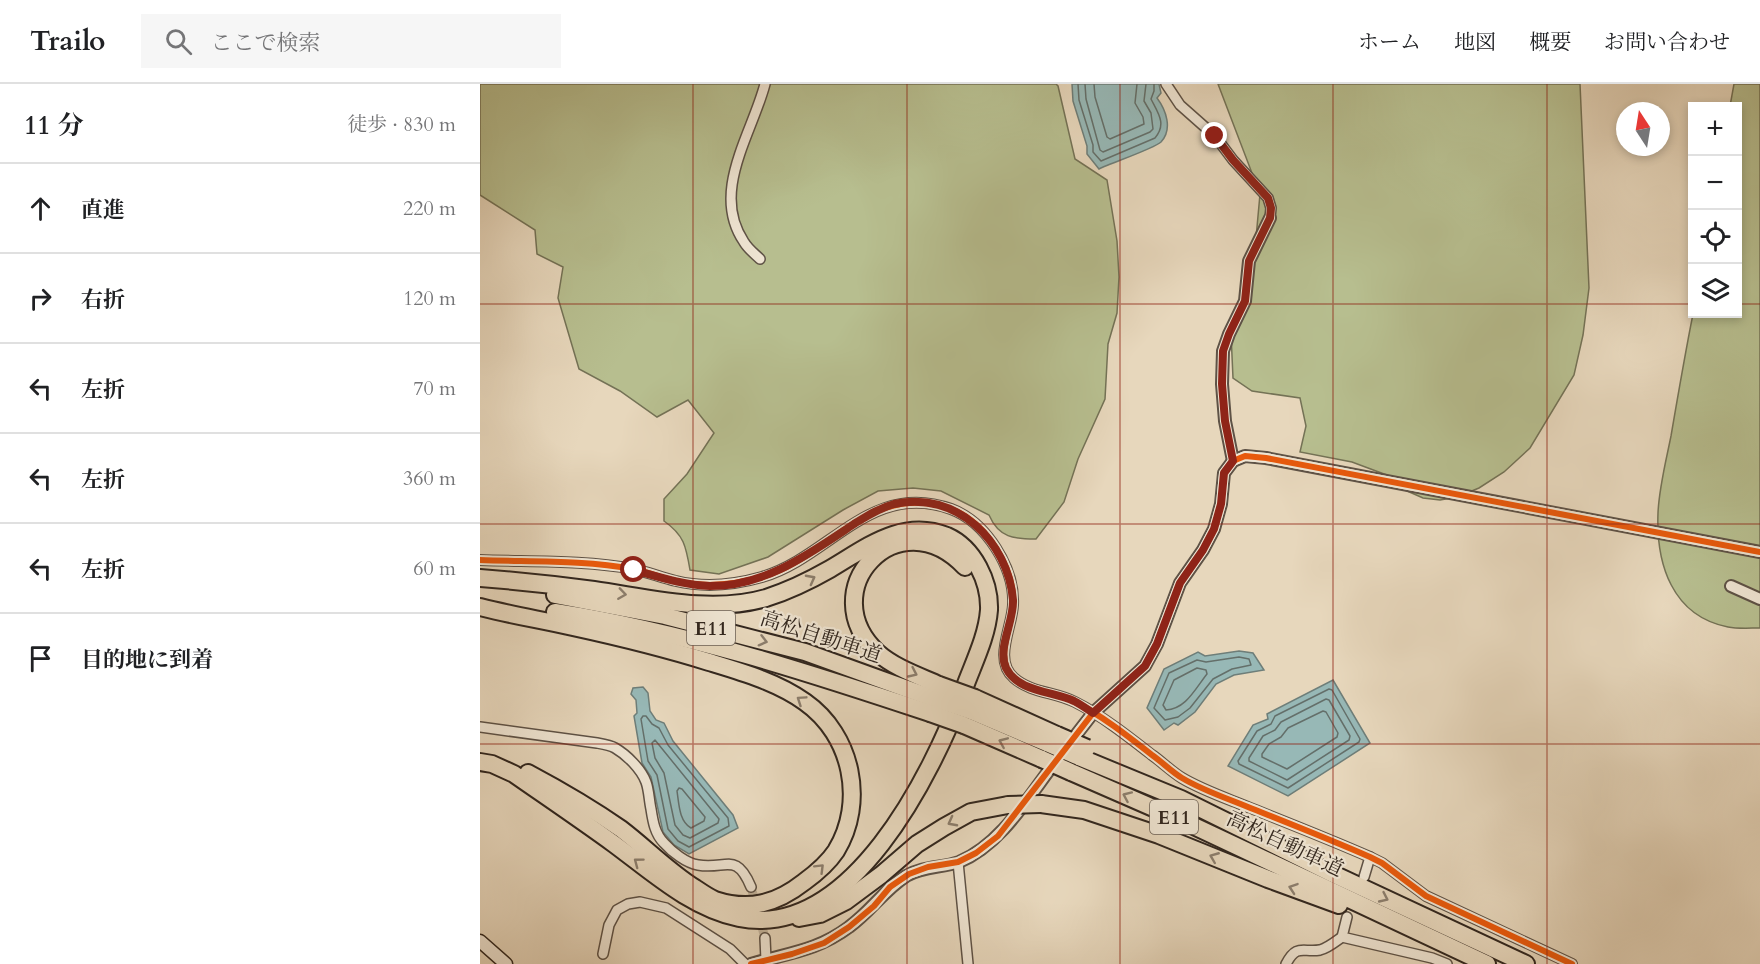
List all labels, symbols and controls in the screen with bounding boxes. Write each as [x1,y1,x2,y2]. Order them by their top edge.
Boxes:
search box [141,14,561,68]
text: Trailo [30,22,105,60]
icon: search [162,25,195,58]
text: ここで検索 [210,28,320,58]
text: ホーム [1358,28,1421,57]
text: 地図 [1454,28,1496,57]
text: 概要 [1529,28,1571,57]
text: お問い合わせ [1604,28,1730,57]
north arrow [1616,102,1670,156]
map controls [1688,102,1742,318]
button: + [1688,102,1742,156]
text: 11 分 [24,108,84,143]
text: 徒歩 · 830 m [347,111,456,138]
route end [1201,122,1227,148]
button: − [1688,156,1742,210]
icon: ahead [24,192,57,225]
text: 直進 [81,195,125,225]
text: 220 m [403,195,456,222]
button: locate [1688,210,1742,264]
button: layers [1688,264,1742,318]
icon: right [24,282,57,315]
text: 右折 [81,285,125,315]
text: 120 m [403,285,456,312]
icon: left [24,372,57,405]
text: 左折 [81,375,125,405]
text: 70 m [413,375,456,402]
icon: left [24,462,57,495]
text: 左折 [81,465,125,495]
text: 360 m [403,465,456,492]
icon: left [24,552,57,585]
text: 左折 [81,555,125,585]
text: 60 m [413,555,456,582]
route start [620,556,646,582]
one-way arrow [805,575,816,586]
one-way arrow [617,587,626,599]
street label: 高松自動車道 [757,604,885,670]
road number: E11 [687,611,735,645]
one-way arrow [758,634,768,647]
icon: arrive [24,642,57,675]
text: 目的地に到着 [81,645,213,675]
one-way arrow [906,665,917,677]
one-way arrow [797,696,808,707]
one-way arrow [998,737,1009,749]
one-way arrow [1122,791,1133,803]
road number: E11 [1150,800,1198,834]
street label: 高松自動車道 [1222,804,1348,884]
one-way arrow [948,815,959,826]
one-way arrow [1209,852,1220,864]
one-way arrow [634,858,645,869]
one-way arrow [813,864,824,875]
one-way arrow [1289,883,1299,895]
one-way arrow [1378,891,1389,903]

